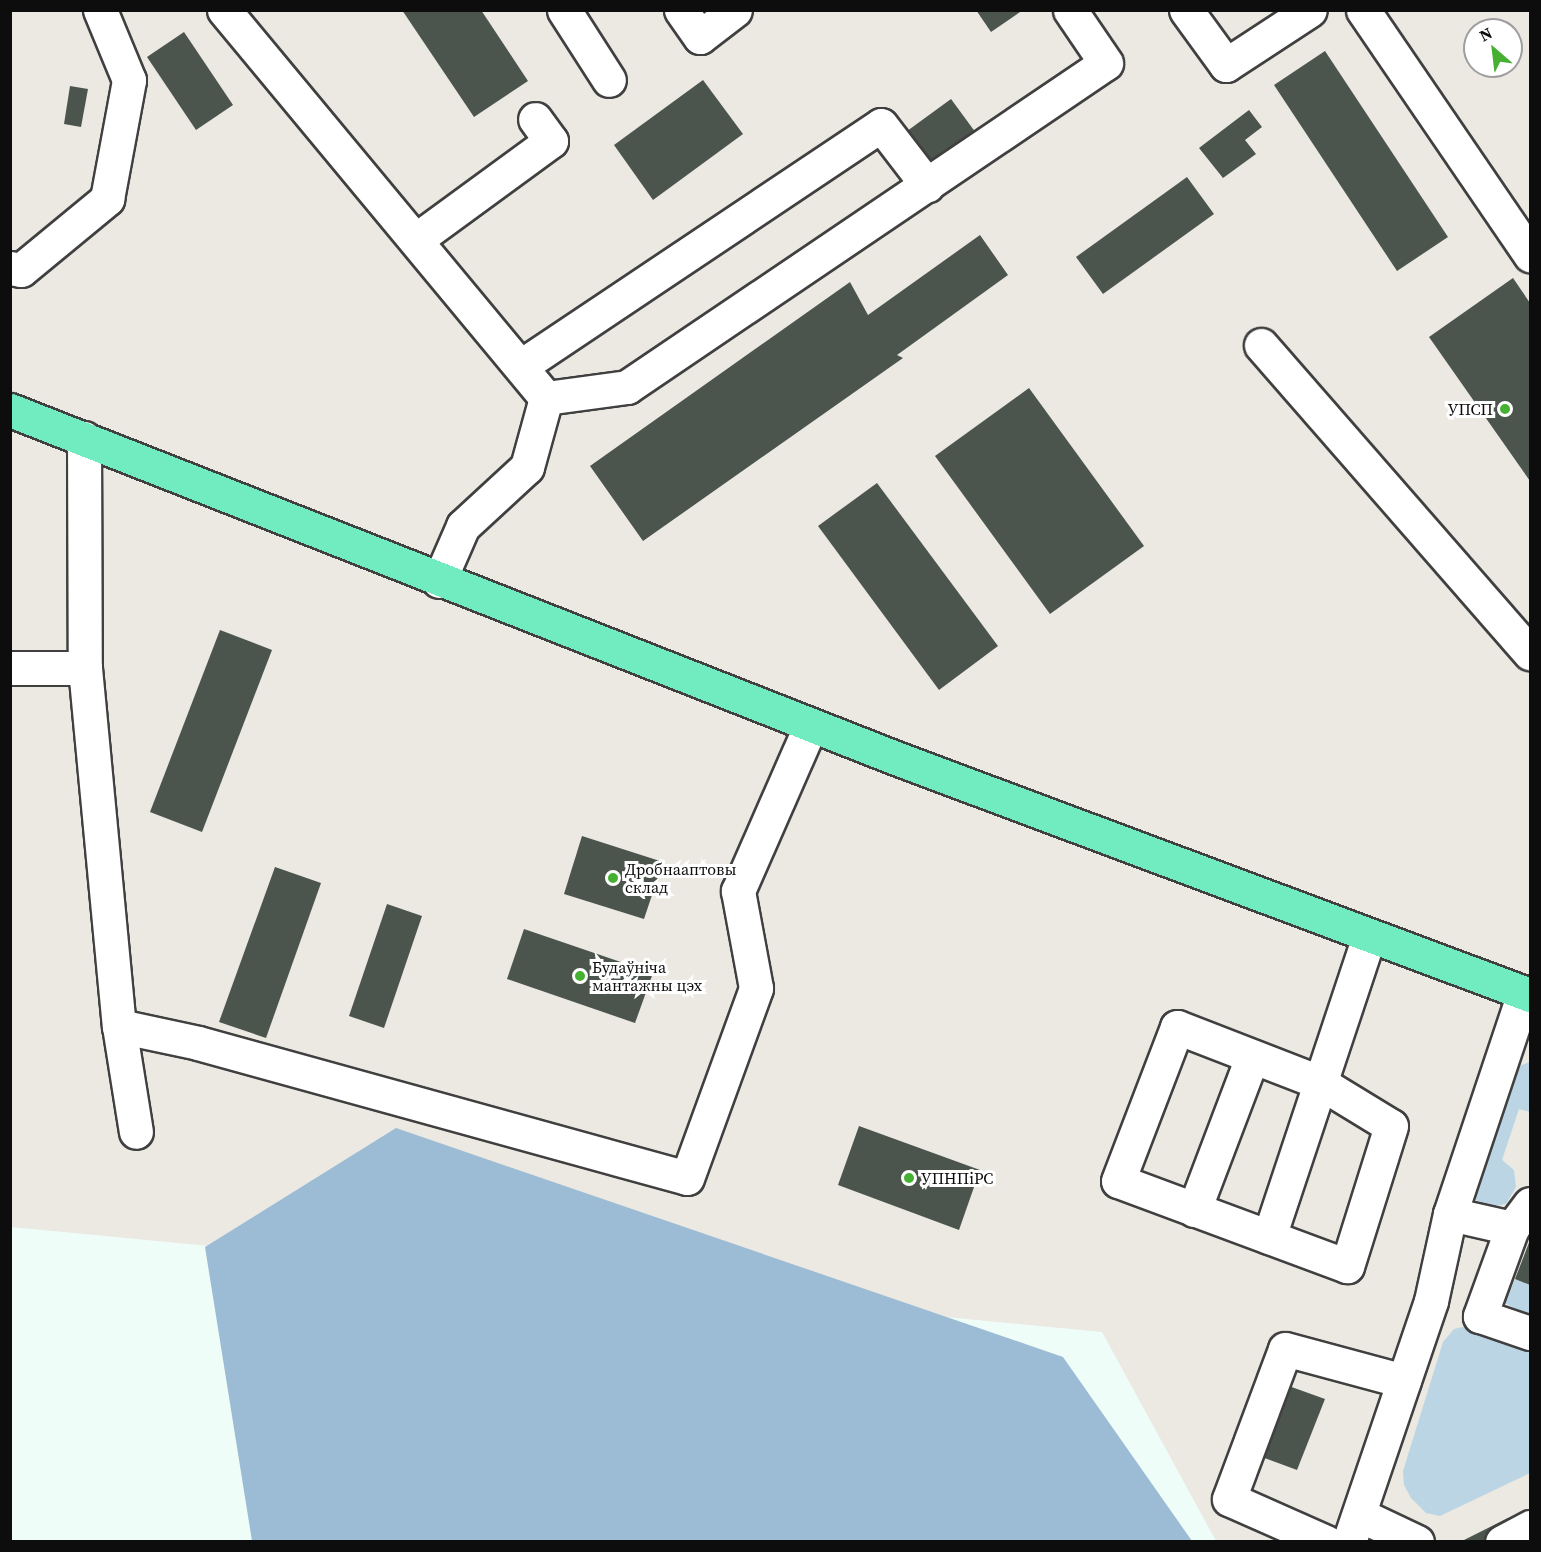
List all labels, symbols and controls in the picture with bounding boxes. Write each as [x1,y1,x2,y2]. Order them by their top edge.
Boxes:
north arrow [1463,18,1523,78]
text: N [1475,21,1496,46]
place label: УПСП [1448,399,1493,419]
marker: УПСП [1498,402,1512,416]
place label: Дробнааптовы склад [625,859,736,897]
marker: Дробнааптовы склад [606,871,620,885]
place label: Будаўніча мантажны цэх [592,957,702,995]
marker: Будаўніча мантажны цэх [573,969,587,983]
place label: УПНПіРС [921,1168,993,1188]
marker: УПНПіРС [902,1171,916,1185]

